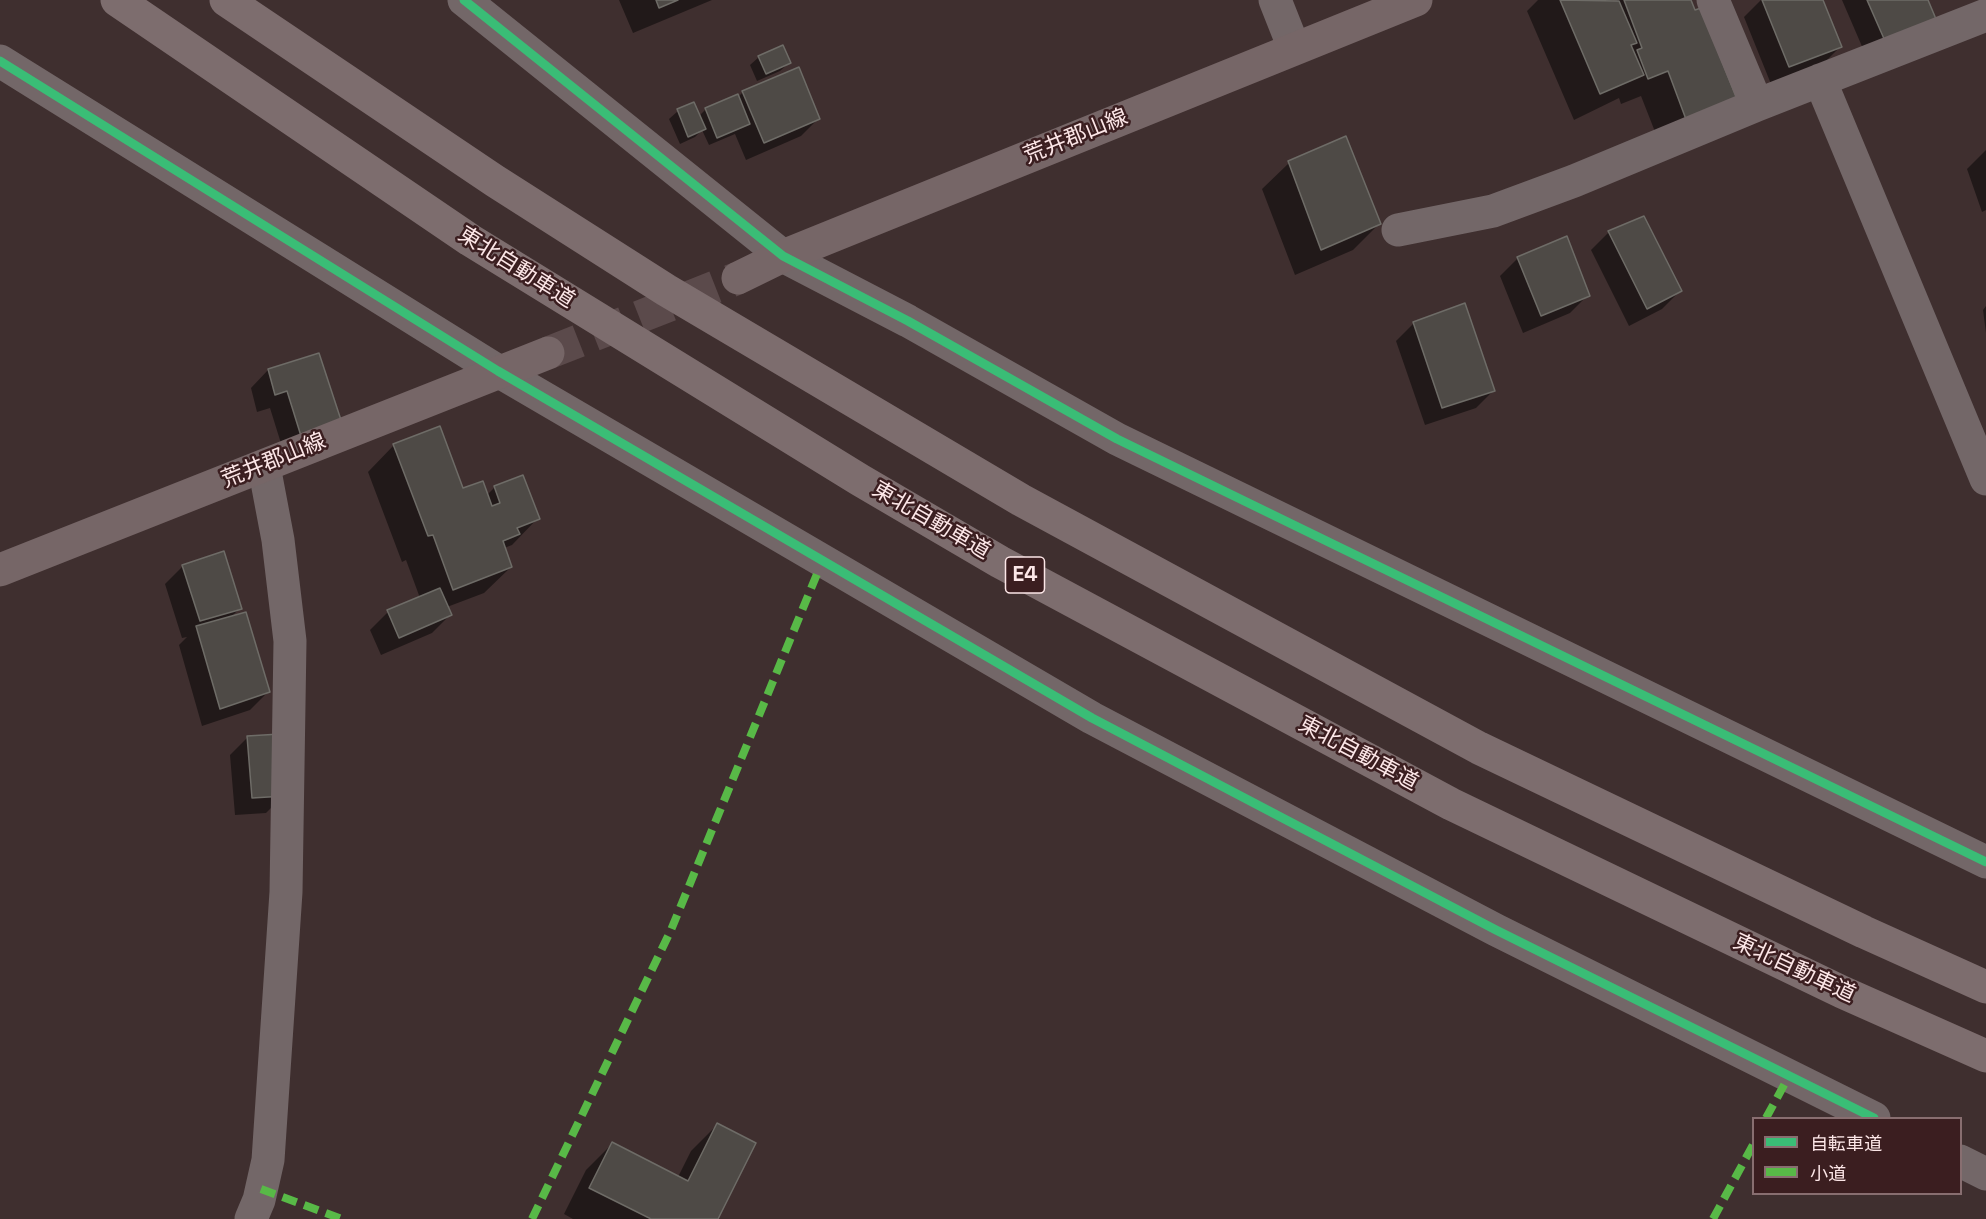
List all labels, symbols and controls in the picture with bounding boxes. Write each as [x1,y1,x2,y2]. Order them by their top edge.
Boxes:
street label: 荒井郡山線 [1020,104,1132,170]
street label: 東北自動車道 [453,222,579,314]
street label: 荒井郡山線 [218,428,330,494]
street label: 東北自動車道 [867,477,995,565]
road number: E4 [1006,557,1044,593]
street label: 東北自動車道 [1294,711,1422,797]
street label: 東北自動車道 [1729,929,1859,1009]
legend [1752,1117,1962,1195]
text: 自転車道 [1810,1132,1882,1155]
text: 小道 [1810,1162,1846,1185]

